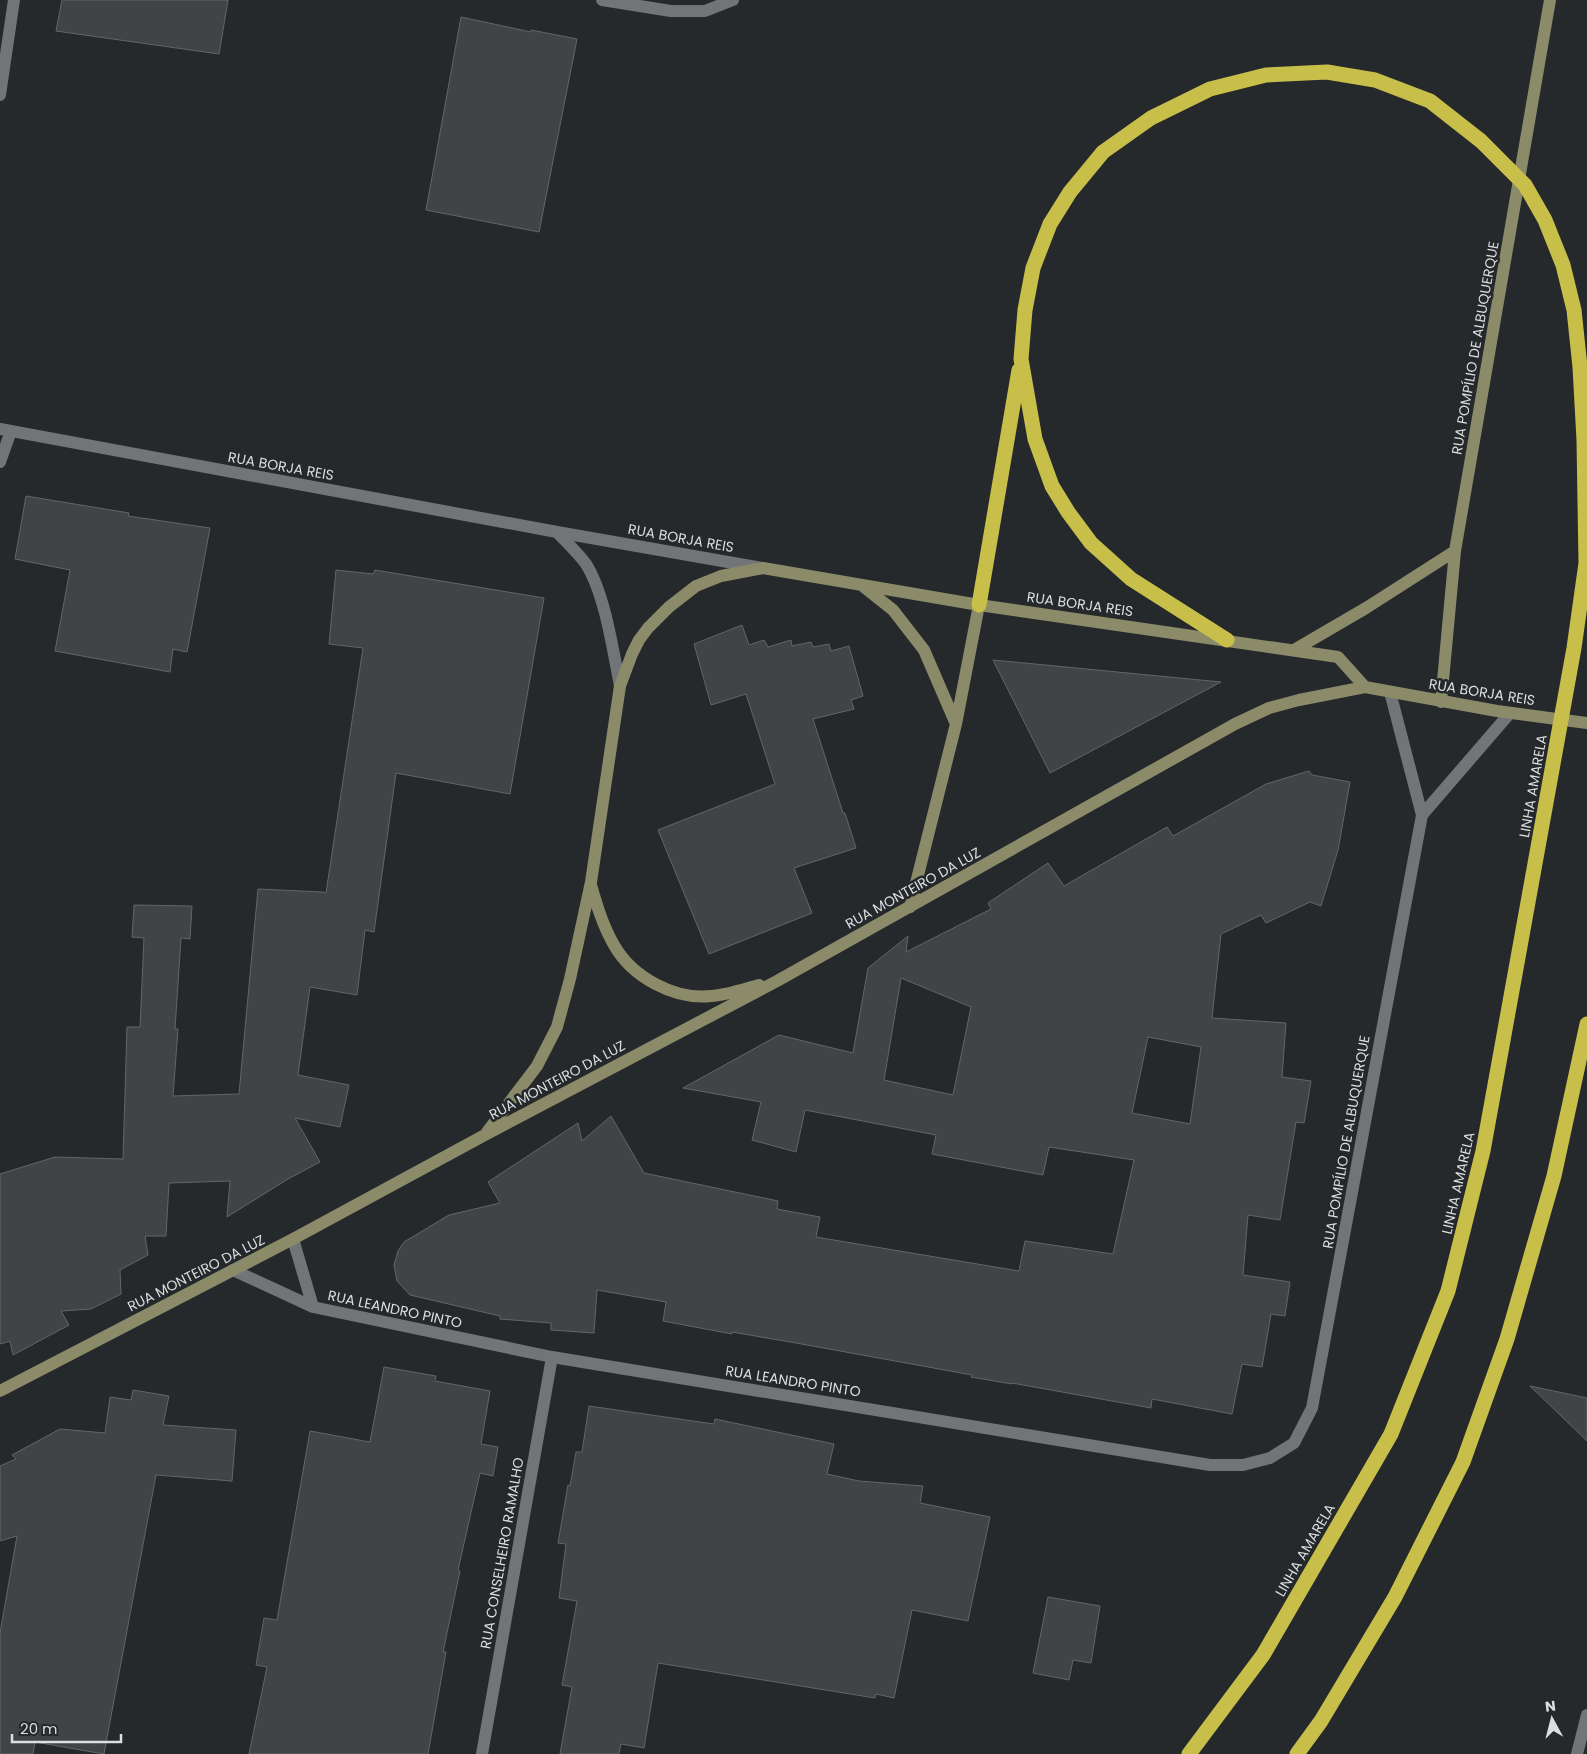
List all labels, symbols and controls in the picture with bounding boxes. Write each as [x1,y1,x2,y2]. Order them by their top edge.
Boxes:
street label: RUA POMPÍLIO DE ALBUQUERQUE [1446,240,1504,456]
street label: RUA BORJA REIS [226,447,336,485]
street label: RUA BORJA REIS [626,519,736,557]
street label: RUA BORJA REIS [1026,587,1134,621]
street label: RUA BORJA REIS [1428,674,1536,710]
street label: LINHA AMARELA [1514,733,1552,839]
street label: RUA MONTEIRO DA LUZ [842,842,984,934]
street label: RUA POMPÍLIO DE ALBUQUERQUE [1317,1034,1375,1250]
street label: RUA MONTEIRO DA LUZ [485,1036,629,1124]
street label: LINHA AMARELA [1437,1130,1479,1236]
street label: RUA MONTEIRO DA LUZ [124,1230,268,1316]
street label: RUA LEANDRO PINTO [326,1285,464,1333]
street label: RUA LEANDRO PINTO [724,1360,862,1402]
street label: RUA CONSELHEIRO RAMALHO [475,1456,529,1650]
street label: LINHA AMARELA [1270,1500,1340,1600]
north arrow [1527,1694,1577,1744]
text: N [1544,1696,1557,1717]
scale bar [12,1712,121,1744]
text: 20 m [20,1718,58,1739]

